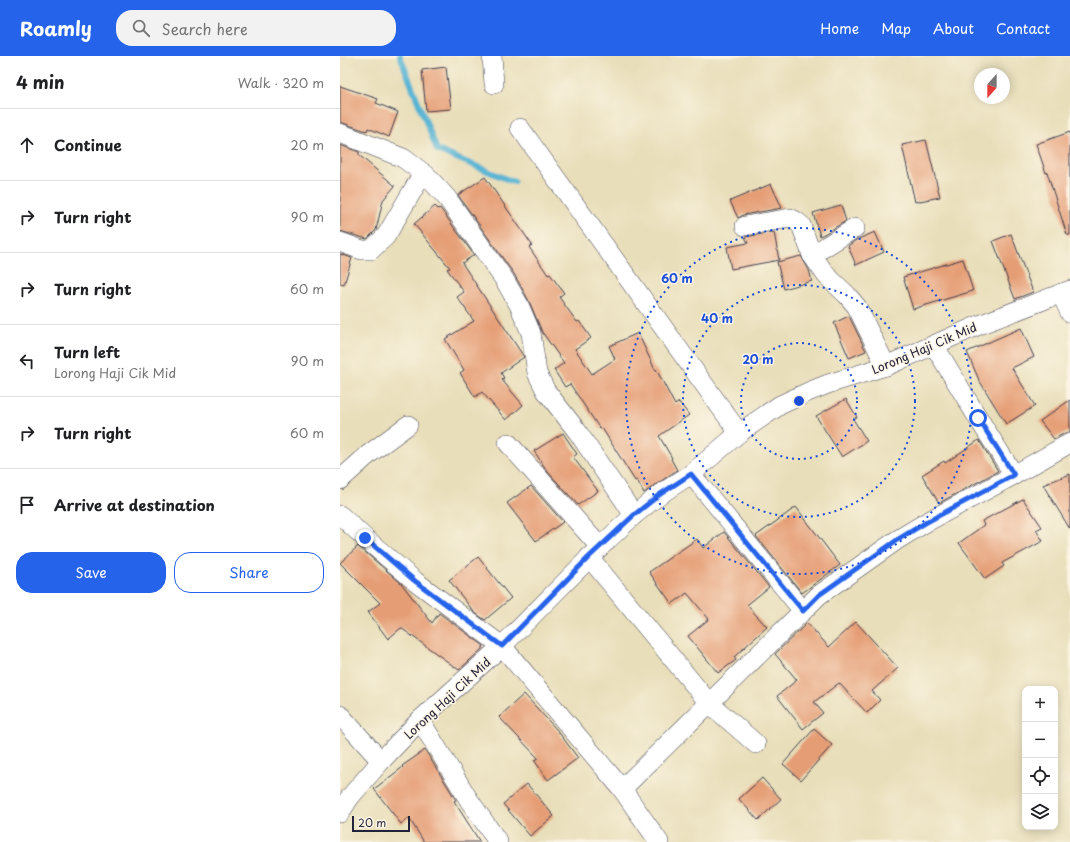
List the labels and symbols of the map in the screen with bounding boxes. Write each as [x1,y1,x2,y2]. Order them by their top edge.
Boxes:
north arrow [974,68,1010,104]
text: 60 m [661,269,693,287]
text: 40 m [701,309,733,327]
street label: Lorong Haji Cik Mid [869,318,979,378]
text: 20 m [742,350,774,368]
centre of rings [792,394,806,408]
route start [969,409,987,427]
route end [356,529,374,547]
street label: Lorong Haji Cik Mid [400,653,494,743]
scale bar [352,814,410,833]

